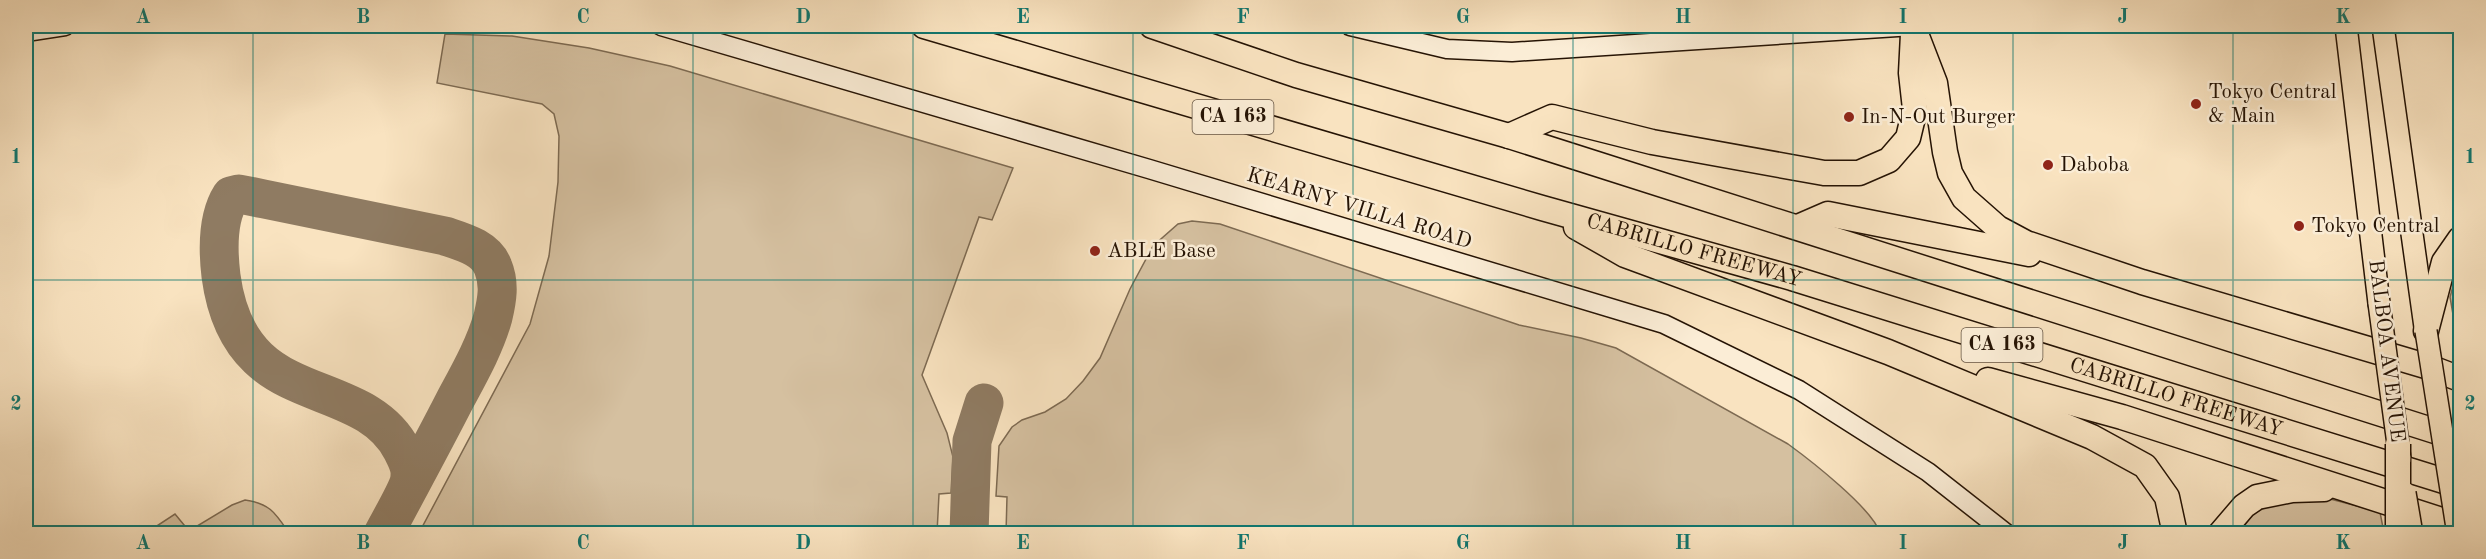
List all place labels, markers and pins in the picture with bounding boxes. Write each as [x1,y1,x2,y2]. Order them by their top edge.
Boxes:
place label: Tokyo Central & Main [2208,82,2337,127]
marker: Tokyo Central & Main [2189,97,2203,111]
place label: In-N-Out Burger [1861,107,2016,128]
marker: In-N-Out Burger [1842,110,1856,124]
place label: Daboba [2060,155,2129,176]
marker: Daboba [2041,158,2055,172]
place label: Tokyo Central [2311,216,2440,237]
marker: Tokyo Central [2292,219,2306,233]
place label: ABLE Base [1107,241,1216,262]
marker: ABLE Base [1088,244,1102,258]

